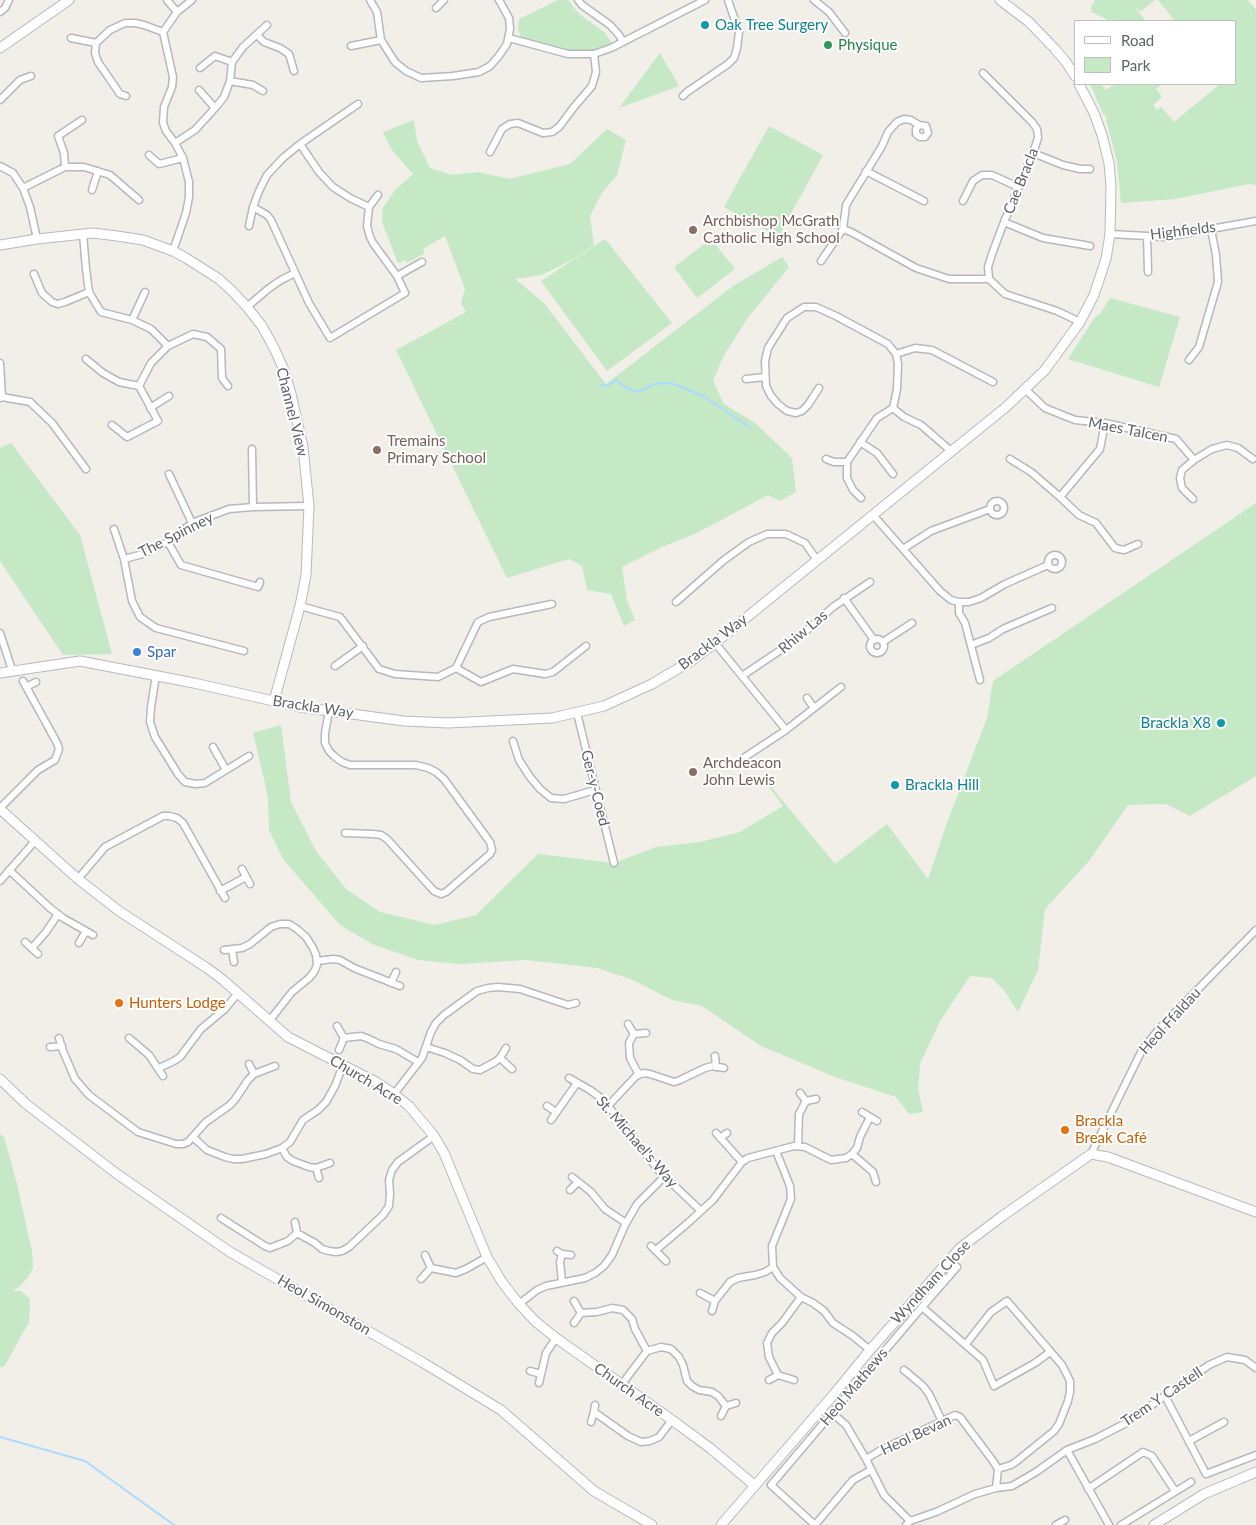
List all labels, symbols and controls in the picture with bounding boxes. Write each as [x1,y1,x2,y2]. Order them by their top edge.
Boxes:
place label: Oak Tree Surgery [715,16,828,34]
marker: Oak Tree Surgery [699,19,711,31]
legend [1074,20,1236,85]
text: Road [1121,31,1154,49]
place label: Physique [838,36,898,54]
marker: Physique [822,39,834,51]
text: Park [1121,56,1150,74]
street label: Cae Bracla [1000,145,1042,217]
place label: Archbishop McGrath Catholic High School [703,212,840,247]
street label: Highfields [1149,218,1217,244]
marker: Archbishop McGrath Catholic High School [687,224,699,236]
street label: Channel View [272,366,312,458]
street label: Maes Talcen [1087,413,1169,447]
place label: Tremains Primary School [387,432,486,467]
marker: Tremains Primary School [371,444,383,456]
street label: The Spinney [136,509,216,561]
street label: Rhiw Las [775,606,831,658]
street label: Brackla Way [675,610,751,674]
place label: Spar [147,643,176,661]
marker: Spar [131,646,143,658]
street label: Brackla Way [271,692,355,722]
place label: Brackla X8 [1141,714,1211,732]
marker: Brackla X8 [1215,717,1227,729]
street label: Ger-y-Coed [577,748,613,828]
place label: Archdeacon John Lewis [703,754,781,789]
marker: Archdeacon John Lewis [687,766,699,778]
place label: Brackla Hill [905,776,979,794]
marker: Brackla Hill [889,779,901,791]
street label: Heol Ffaldau [1135,984,1205,1058]
place label: Hunters Lodge [129,994,226,1012]
marker: Hunters Lodge [113,997,125,1009]
street label: Church Acre [326,1051,406,1109]
street label: St. Michael's Way [592,1093,682,1191]
place label: Brackla Break Café [1075,1112,1147,1147]
marker: Brackla Break Café [1059,1124,1071,1136]
street label: Wyndham Close [887,1236,975,1328]
street label: Heol Simonston [274,1271,374,1339]
street label: Heol Mathews [816,1344,892,1430]
street label: Church Acre [590,1359,668,1421]
street label: Trem Y Castell [1118,1363,1206,1431]
street label: Heol Bevan [878,1411,954,1459]

